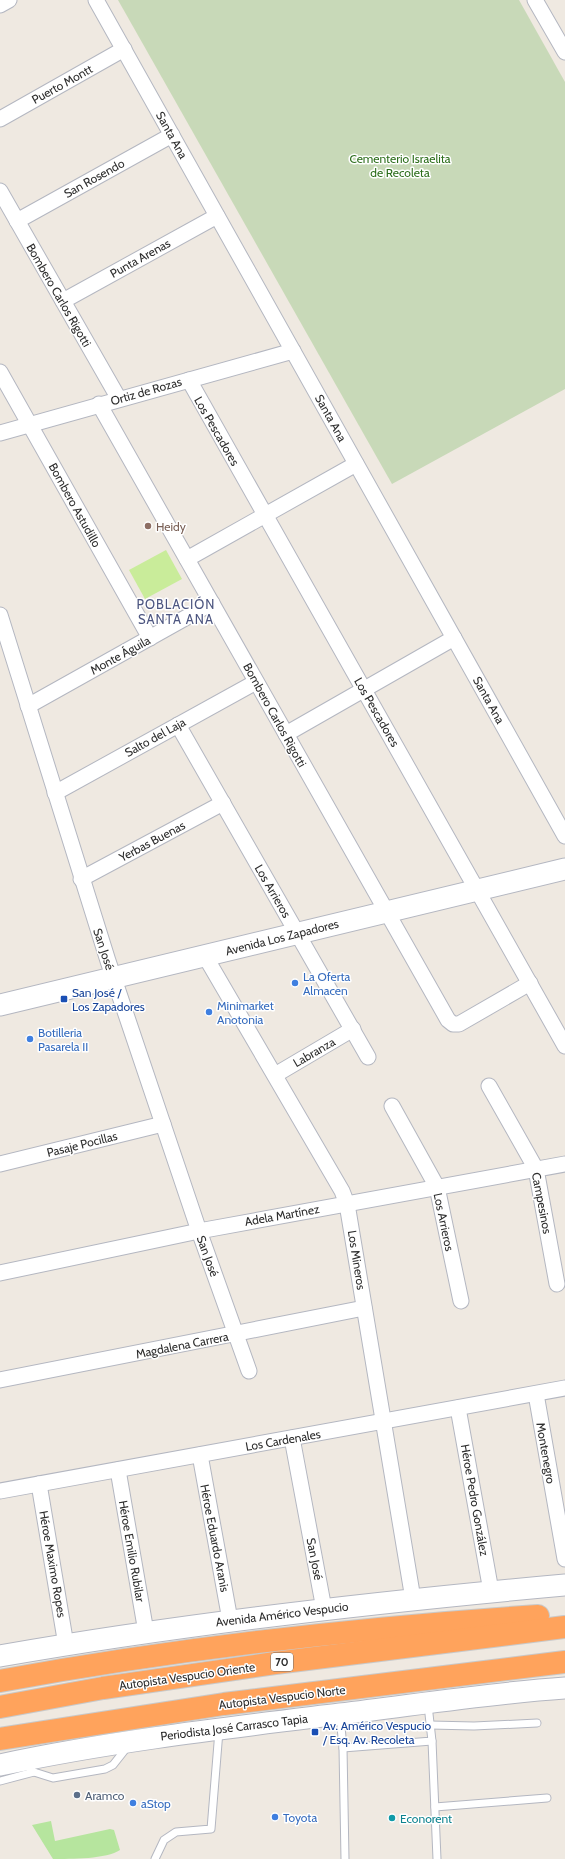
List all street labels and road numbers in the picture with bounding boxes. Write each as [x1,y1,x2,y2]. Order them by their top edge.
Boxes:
street label: Puerto Montt [29,61,95,107]
street label: Santa Ana [153,109,191,161]
street label: San Rosendo [61,155,127,201]
street label: Punta Arenas [107,235,173,281]
street label: Bombero Carlos Rigotti [23,241,95,349]
street label: Ortiz de Rozas [109,374,183,408]
street label: Santa Ana [312,392,350,444]
street label: Los Pescadores [191,394,243,468]
street label: Bombero Astudillo [46,460,105,550]
street label: Monte Águila [87,632,153,678]
street label: Bombero Carlos Rigotti [240,660,310,770]
street label: Santa Ana [470,674,508,726]
street label: Los Pescadores [351,675,403,749]
street label: Salto del Laja [122,714,188,760]
street label: Yerbas Buenas [115,817,188,865]
street label: Los Arrieros [252,862,294,920]
street label: Avenida Los Zapadores [224,916,340,958]
street label: San José [90,926,118,972]
street label: Labranza [290,1034,338,1070]
street label: Pasaje Pocillas [45,1128,119,1160]
street label: Campesinos [529,1171,555,1235]
street label: Los Arrieros [431,1192,457,1252]
street label: Adela Martínez [243,1201,321,1229]
street label: Los Mineros [345,1229,369,1291]
street label: San José [194,1233,222,1279]
street label: Magdalena Carrera [134,1329,230,1361]
street label: Montenegro [533,1421,559,1485]
street label: Los Cardenales [244,1426,322,1454]
street label: Héroe Pedro González [458,1443,492,1557]
street label: Héroe Eduardo Aranis [197,1483,233,1593]
street label: Héroe Emilio Rubilar [116,1499,148,1603]
street label: Héroe Maximo Ropes [36,1509,70,1619]
street label: San José [304,1537,326,1581]
street label: Avenida Américo Vespucio [215,1598,350,1630]
road number: 70 [271,1653,293,1671]
street label: Autopista Vespucio Oriente [118,1659,256,1693]
street label: Autopista Vespucio Norte [218,1682,346,1712]
street label: Periodista José Carrasco Tapia [160,1710,309,1743]

